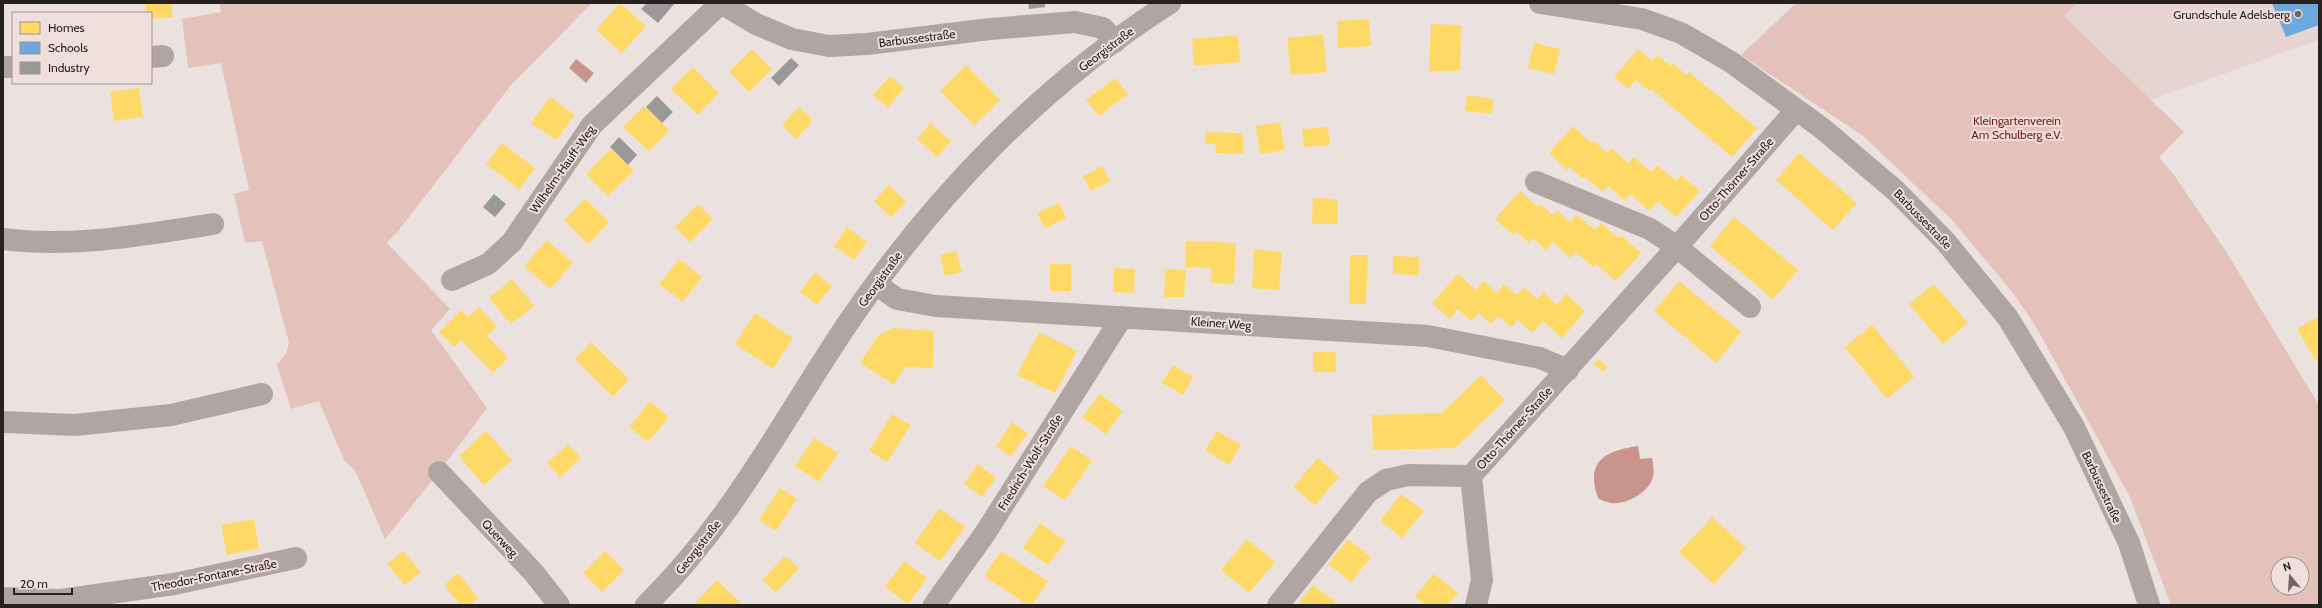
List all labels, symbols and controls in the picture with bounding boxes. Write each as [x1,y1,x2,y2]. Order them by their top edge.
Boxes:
place label: Grundschule Adelsberg [2173,7,2291,22]
marker: Grundschule Adelsberg [2293,9,2303,19]
legend [12,12,152,84]
text: Homes [48,20,85,35]
street label: Georgistraße [1076,24,1136,74]
street label: Barbussestraße [878,26,956,50]
text: Schools [48,40,88,55]
text: Industry [48,60,89,75]
park label: Kleingartenverein Am Schulberg e.V. [1971,113,2063,142]
street label: Wilhelm-Hauff-Weg [526,121,598,216]
street label: Otto-Thörner-Straße [1695,134,1777,224]
street label: Barbussestraße [1891,186,1955,252]
street label: Georgistraße [855,248,905,310]
street label: Kleiner Weg [1190,313,1253,333]
street label: Otto-Thörner-Straße [1473,383,1555,473]
street label: Friedrich-Wolf-Straße [994,411,1066,513]
street label: Barbussestraße [2079,449,2125,525]
street label: Querweg [479,516,522,561]
street label: Georgistraße [672,517,724,577]
street label: Theodor-Fontane-Straße [150,555,278,595]
north arrow [2270,556,2310,596]
text: N [2281,559,2293,574]
scale bar [14,570,72,596]
text: 20 m [20,576,48,591]

